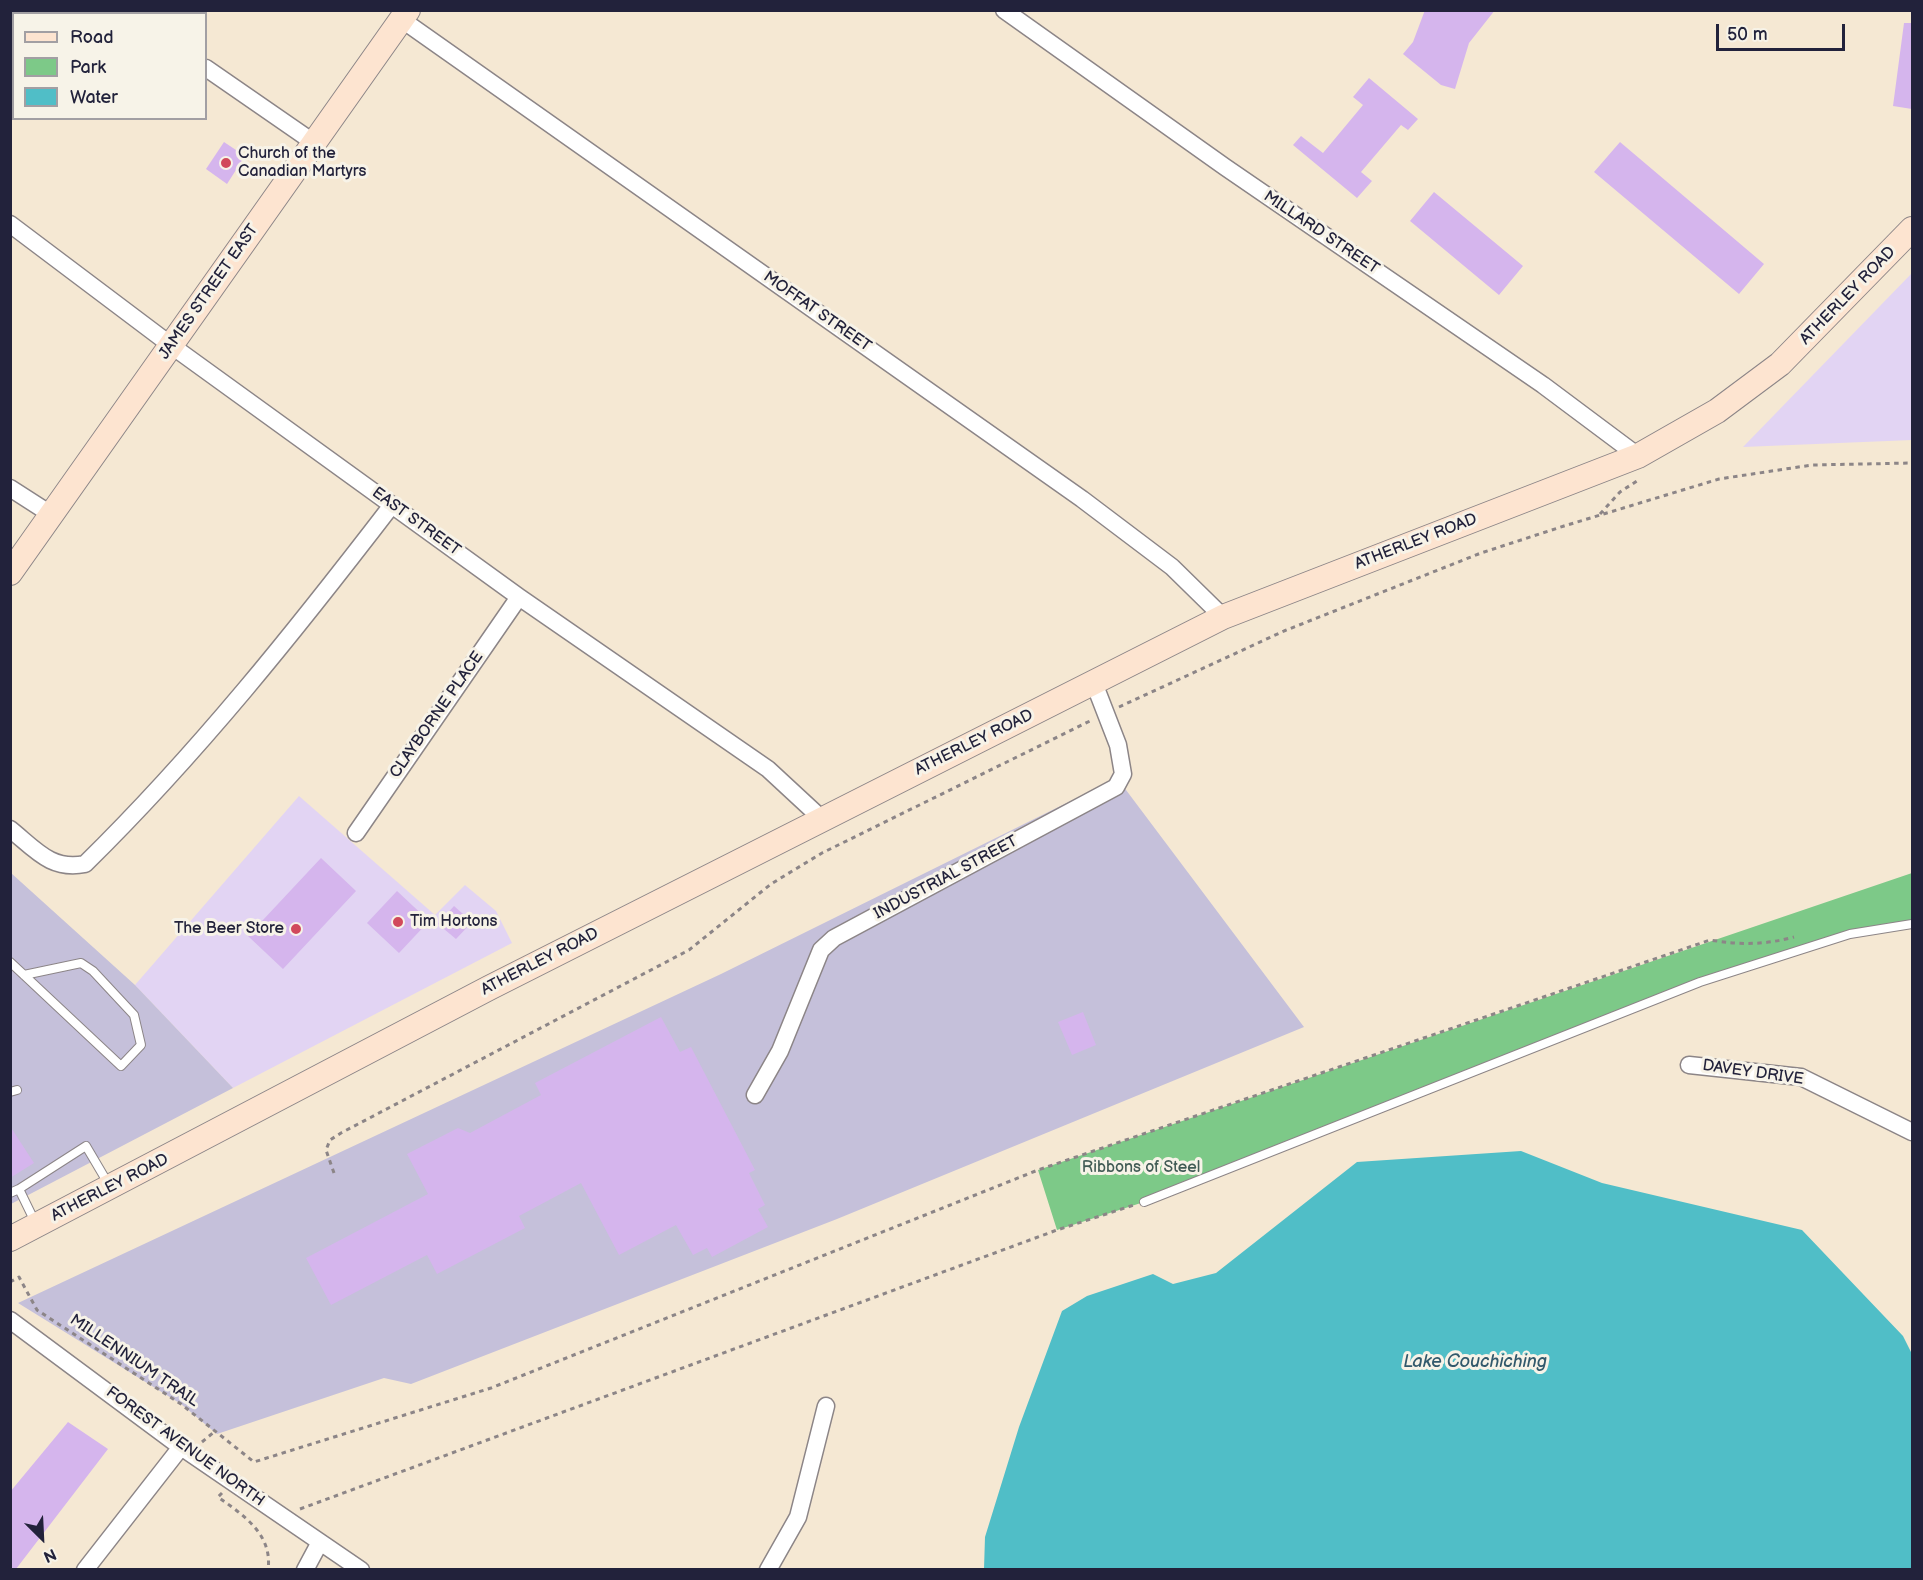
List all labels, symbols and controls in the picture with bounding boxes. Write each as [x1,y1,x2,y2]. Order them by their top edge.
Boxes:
legend [12,12,207,120]
scale bar [1719,12,1848,50]
text: 50 m [1727,24,1768,45]
text: Road [70,27,114,48]
text: Park [70,57,106,78]
text: Water [70,87,118,108]
place label: Church of the Canadian Martyrs [238,144,366,182]
marker: Church of the Canadian Martyrs [219,156,233,170]
street label: MILLARD STREET [1260,187,1382,279]
street label: JAMES STREET EAST [155,221,263,363]
street label: ATHERLEY ROAD [1796,243,1900,349]
street label: MOFFAT STREET [759,268,875,356]
street label: EAST STREET [368,483,464,561]
street label: ATHERLEY ROAD [1352,510,1480,574]
street label: CLAYBORNE PLACE [386,648,488,782]
street label: ATHERLEY ROAD [912,706,1036,780]
street label: INDUSTRIAL STREET [871,832,1021,924]
place label: Tim Hortons [410,912,497,932]
marker: Tim Hortons [391,915,405,929]
place label: The Beer Store [174,919,284,939]
marker: The Beer Store [289,922,303,936]
street label: ATHERLEY ROAD [478,924,602,1000]
street label: DAVEY DRIVE [1701,1056,1805,1090]
street label: ATHERLEY ROAD [48,1150,172,1226]
park label: Ribbons of Steel [1082,1158,1200,1178]
street label: MILLENNIUM TRAIL [66,1311,202,1411]
water label: Lake Couchiching [1403,1351,1547,1373]
street label: FOREST AVENUE NORTH [102,1383,268,1511]
north arrow [12,1508,72,1568]
text: N [40,1544,59,1566]

